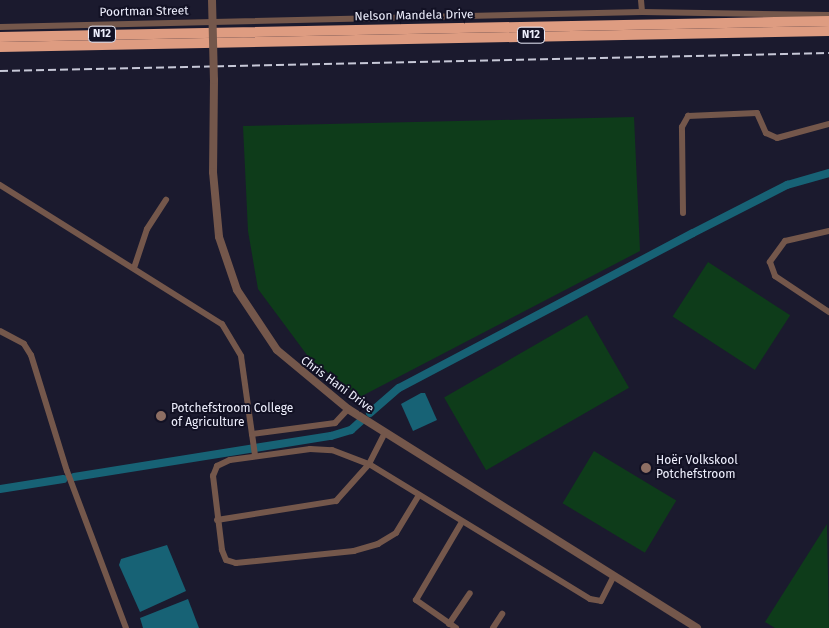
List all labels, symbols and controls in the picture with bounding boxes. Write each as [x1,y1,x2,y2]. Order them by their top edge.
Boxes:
street label: Poortman Street [99,4,189,20]
street label: Nelson Mandela Drive [354,8,474,24]
road number: N12 [87,26,117,42]
road number: N12 [516,26,546,44]
street label: Chris Hani Drive [298,354,376,416]
place label: Potchefstroom College of Agriculture [171,402,293,430]
marker: Potchefstroom College of Agriculture [155,410,167,422]
place label: Hoër Volkskool Potchefstroom [656,454,738,482]
marker: Hoër Volkskool Potchefstroom [640,462,652,474]

